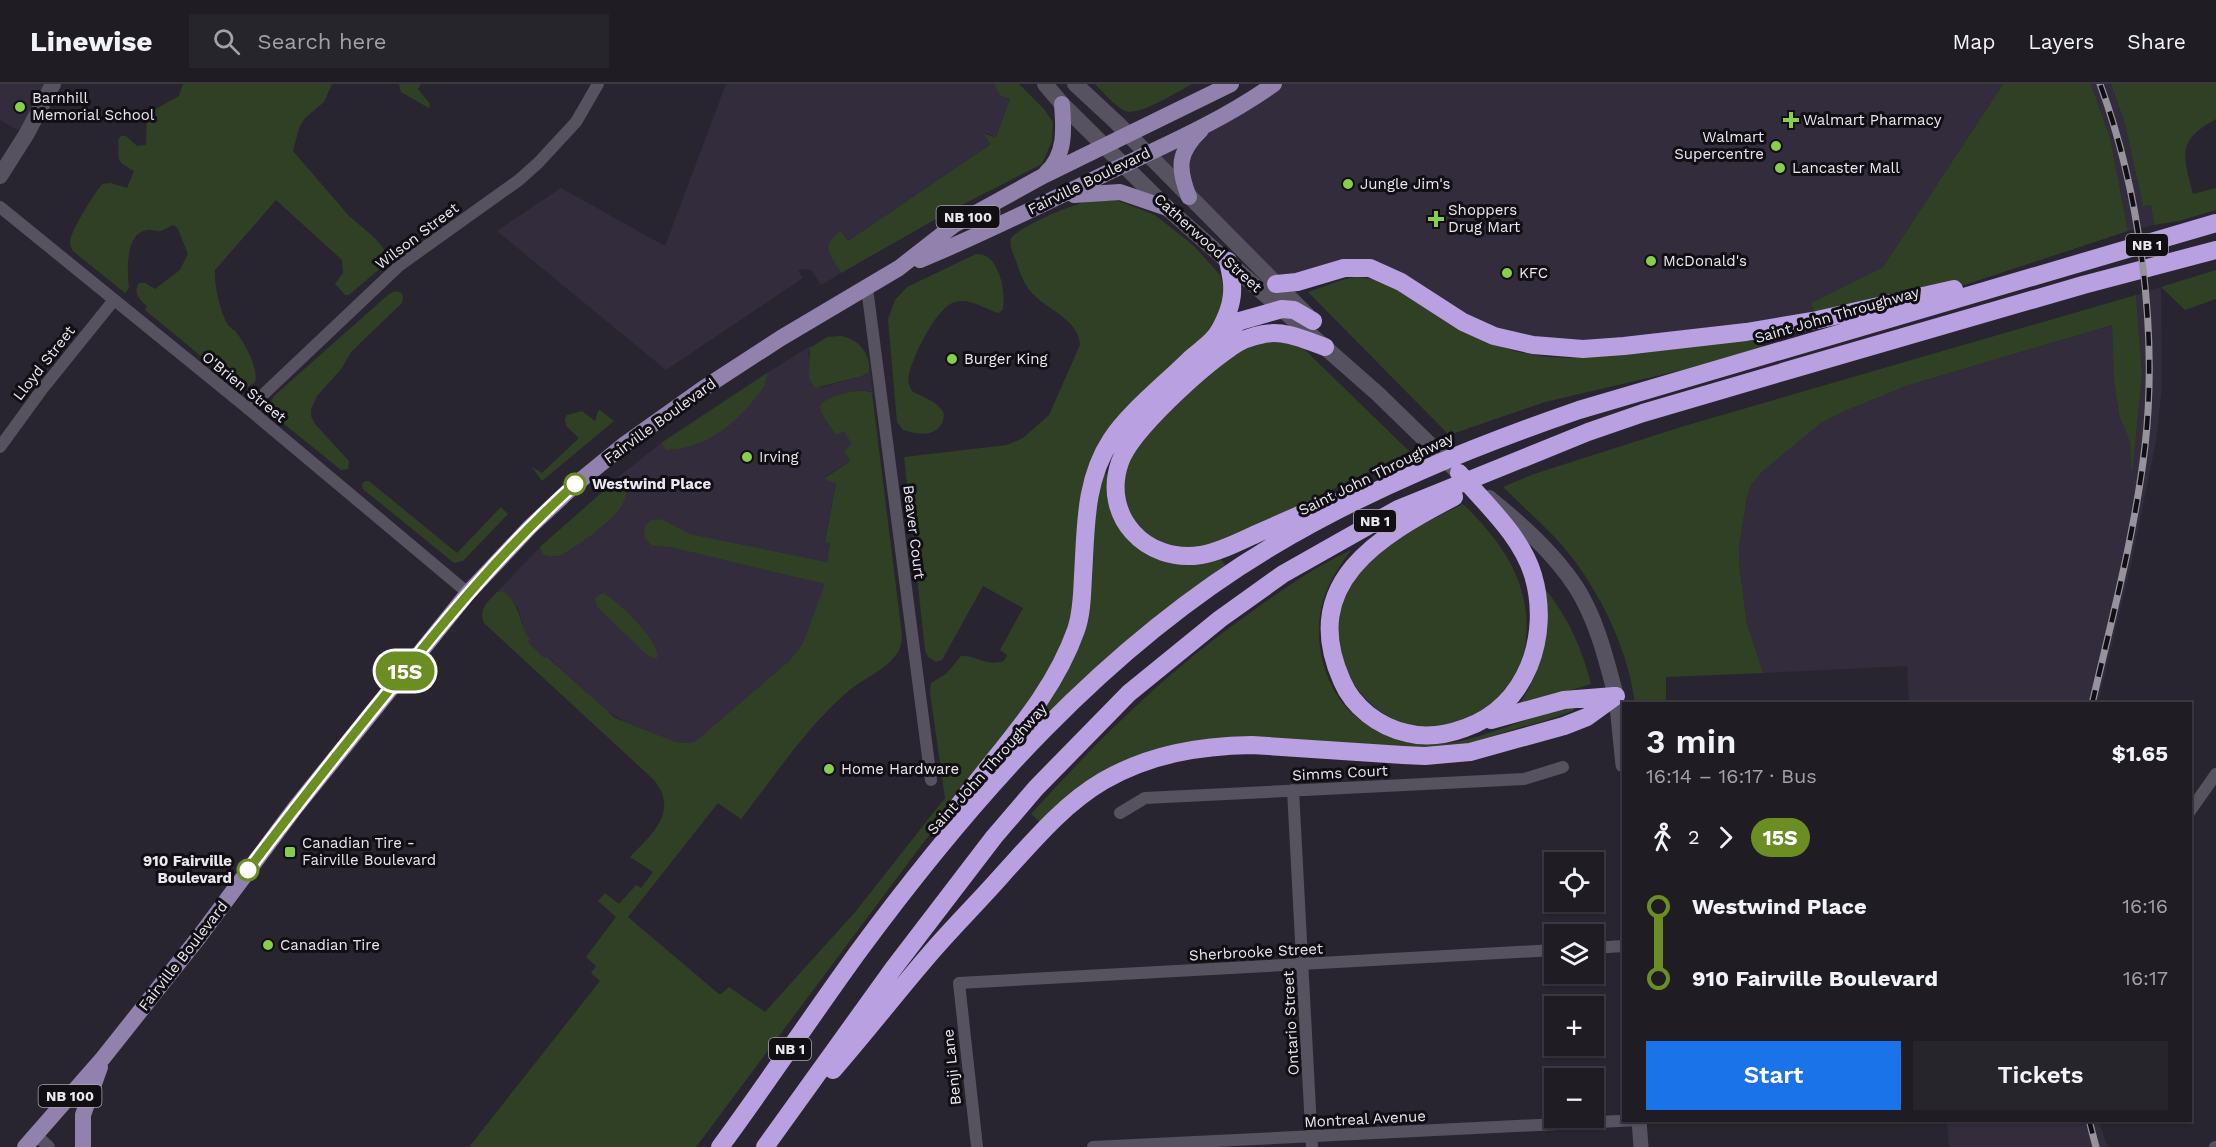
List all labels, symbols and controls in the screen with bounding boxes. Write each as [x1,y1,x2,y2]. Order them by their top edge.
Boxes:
search box [189,14,609,68]
text: Linewise [30,25,153,58]
icon: search [210,25,243,58]
text: Search here [258,29,387,54]
text: Map [1952,29,1995,54]
text: Layers [2028,29,2094,54]
text: Share [2127,29,2186,54]
place label: Barnhill Memorial School [32,89,155,124]
marker: Barnhill Memorial School [13,100,27,114]
place label: Walmart Pharmacy [1803,111,1942,129]
marker: Walmart Pharmacy [1784,113,1798,127]
place label: Walmart Supercentre [1674,128,1765,163]
marker: Walmart Supercentre [1769,139,1783,153]
street label: Fairville Boulevard [1025,143,1153,219]
place label: Lancaster Mall [1792,159,1900,177]
marker: Lancaster Mall [1773,161,1787,175]
place label: Jungle Jim's [1360,175,1451,193]
marker: Jungle Jim's [1341,177,1355,191]
street label: Catherwood Street [1150,190,1266,297]
street label: Wilson Street [372,198,463,273]
place label: Shoppers Drug Mart [1448,201,1521,236]
road number: NB 100 [936,206,1000,228]
marker: Shoppers Drug Mart [1429,212,1443,226]
road number: NB 1 [2126,234,2168,256]
place label: McDonald's [1663,252,1747,270]
marker: McDonald's [1644,254,1658,268]
place label: KFC [1519,264,1548,282]
marker: KFC [1500,266,1514,280]
street label: Saint John Throughway [1753,283,1922,347]
street label: Lloyd Street [9,322,79,404]
street label: O'Brien Street [198,348,290,427]
place label: Burger King [964,350,1047,368]
marker: Burger King [945,352,959,366]
street label: Fairville Boulevard [600,374,720,468]
street label: Saint John Throughway [1296,428,1457,519]
place label: Irving [759,448,799,466]
marker: Irving [740,450,754,464]
marker: Westwind Place [564,473,586,495]
place label: Westwind Place [592,475,711,493]
street label: Beaver Court [899,484,929,581]
road number: NB 1 [1354,510,1396,532]
line badge: 15S [370,652,440,690]
text: 15S [388,659,422,684]
street label: Saint John Throughway [923,700,1051,838]
text: 3 min [1646,722,1736,761]
text: $1.65 [2112,741,2168,766]
place label: Home Hardware [841,760,959,778]
street label: Simms Court [1292,761,1389,784]
marker: Home Hardware [822,762,836,776]
text: 16:14 – 16:17 · Bus [1646,764,1817,788]
icon: walk [1646,821,1679,854]
icon: forward [1709,821,1742,854]
text: 2 [1688,825,1700,849]
text: 15S [1763,825,1798,850]
place label: Canadian Tire - Fairville Boulevard [302,834,436,869]
marker: Canadian Tire - Fairville Boulevard [283,845,297,859]
place label: 910 Fairville Boulevard [143,852,232,887]
map controls [1544,852,1604,1128]
button: locate [1544,852,1604,912]
marker: 910 Fairville Boulevard [237,859,259,881]
text: Westwind Place [1692,894,1867,919]
text: 16:16 [2122,894,2168,918]
street label: Fairville Boulevard [135,898,231,1014]
button: layers [1544,924,1604,984]
place label: Canadian Tire [280,936,380,954]
marker: Canadian Tire [261,938,275,952]
street label: Sherbrooke Street [1189,939,1324,964]
text: 910 Fairville Boulevard [1692,966,1938,991]
text: 16:17 [2123,966,2168,990]
street label: Ontario Street [1279,970,1303,1076]
button: + [1544,996,1604,1056]
street label: Benji Lane [939,1028,965,1106]
road number: NB 1 [769,1038,811,1060]
button: Start [1646,1041,1901,1110]
button: Tickets [1913,1041,2168,1110]
button: − [1544,1068,1604,1128]
road number: NB 100 [38,1085,101,1107]
street label: Montreal Avenue [1304,1107,1426,1131]

